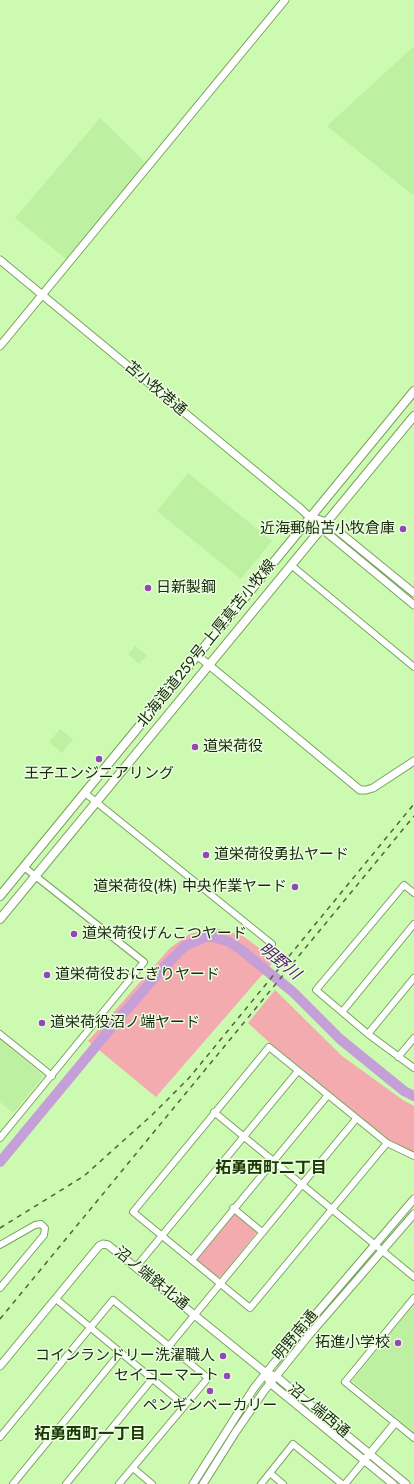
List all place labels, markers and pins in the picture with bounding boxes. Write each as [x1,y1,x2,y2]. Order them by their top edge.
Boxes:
place label: 近海郵船苫小牧倉庫 [260,520,395,538]
marker: 近海郵船苫小牧倉庫 [398,524,408,534]
place label: 日新製鋼 [156,579,216,597]
marker: 日新製鋼 [143,583,153,593]
place label: 道栄荷役 [203,738,263,756]
marker: 道栄荷役 [190,742,200,752]
marker: 王子エンジニアリング [94,754,104,764]
place label: 王子エンジニアリング [24,765,174,783]
place label: 道栄荷役勇払ヤード [214,846,349,864]
marker: 道栄荷役勇払ヤード [201,850,211,860]
place label: 道栄荷役(株) 中央作業ヤード [93,878,287,896]
marker: 道栄荷役(株) 中央作業ヤード [290,882,300,892]
place label: 道栄荷役げんこつヤード [82,925,247,943]
marker: 道栄荷役げんこつヤード [69,929,79,939]
place label: 道栄荷役おにぎりヤード [55,966,220,984]
marker: 道栄荷役おにぎりヤード [42,970,52,980]
place label: 道栄荷役沼ノ端ヤード [50,1014,200,1032]
marker: 道栄荷役沼ノ端ヤード [37,1018,47,1028]
place label: 拓進小学校 [315,1334,390,1352]
marker: 拓進小学校 [393,1338,403,1348]
place label: コインランドリー洗濯職人 [35,1347,215,1365]
marker: コインランドリー洗濯職人 [218,1351,228,1361]
place label: セイコーマート [114,1367,219,1385]
marker: セイコーマート [222,1371,232,1381]
marker: ペンギンベーカリー [205,1386,215,1396]
place label: ペンギンベーカリー [143,1397,277,1415]

